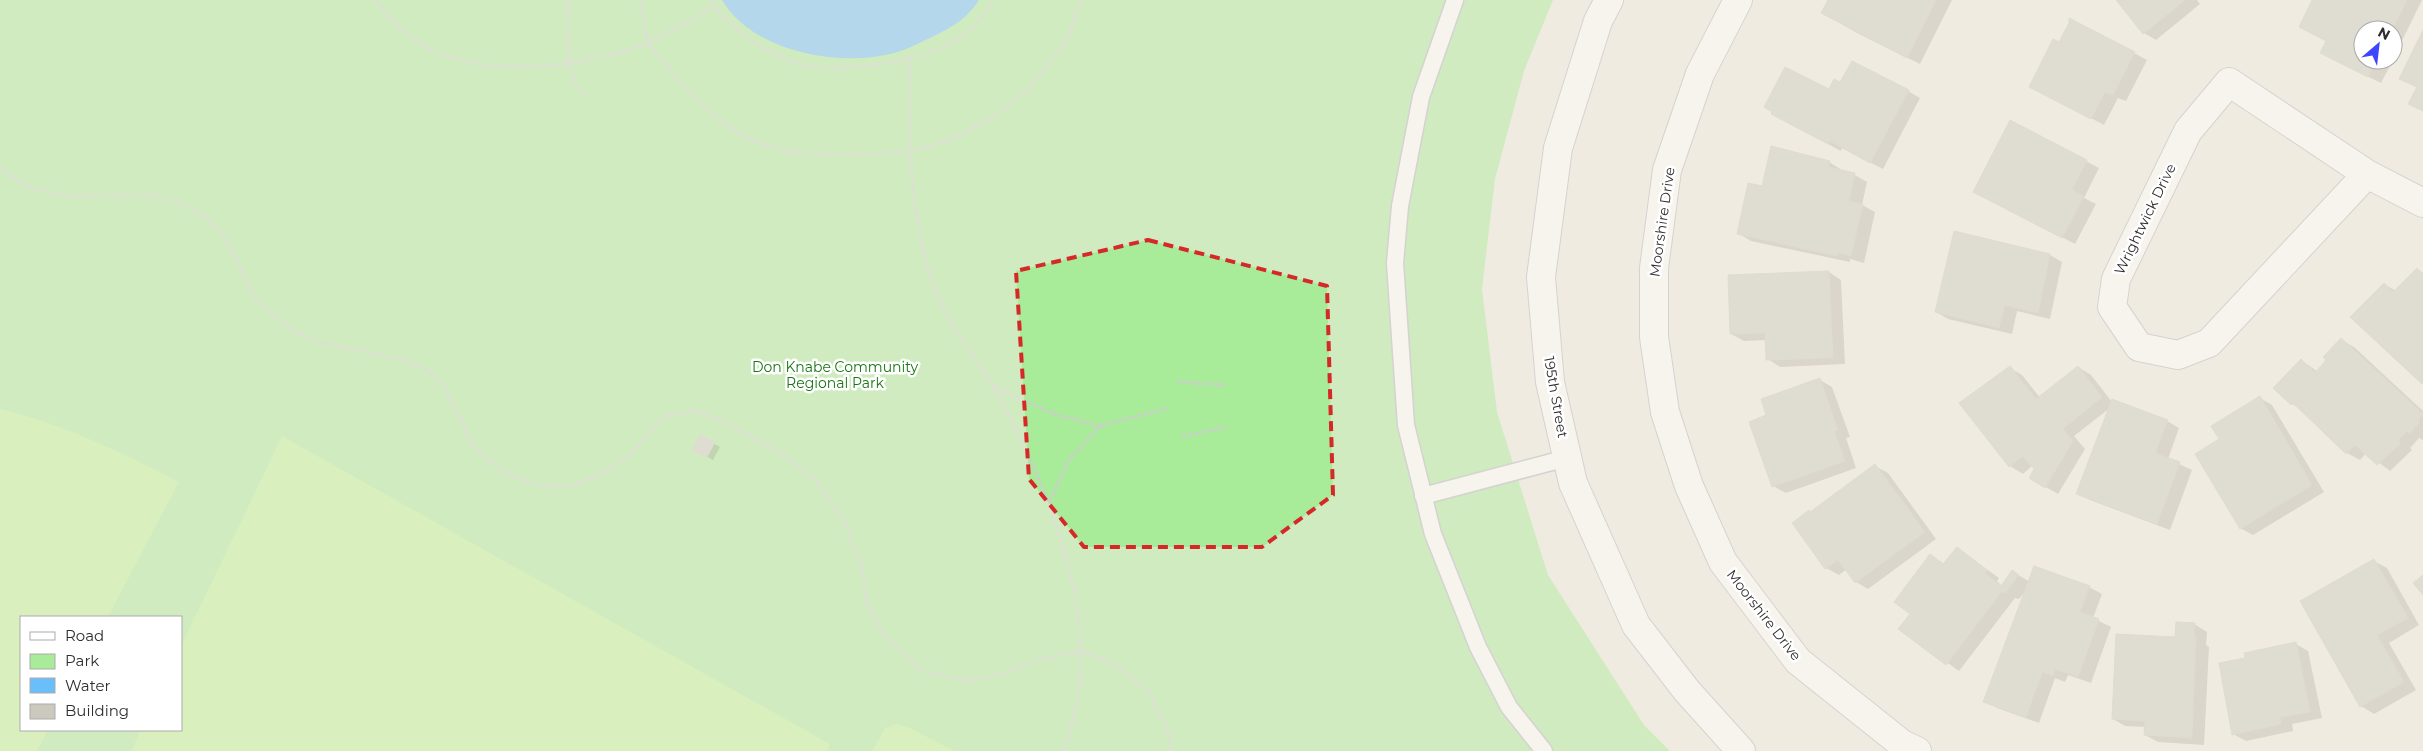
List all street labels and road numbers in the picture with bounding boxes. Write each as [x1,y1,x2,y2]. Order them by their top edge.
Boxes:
street label: Wrightwick Drive [2110,160,2180,278]
street label: Moorshire Drive [1645,166,1679,278]
street label: 195th Street [1540,355,1572,440]
street label: Moorshire Drive [1723,566,1805,664]

